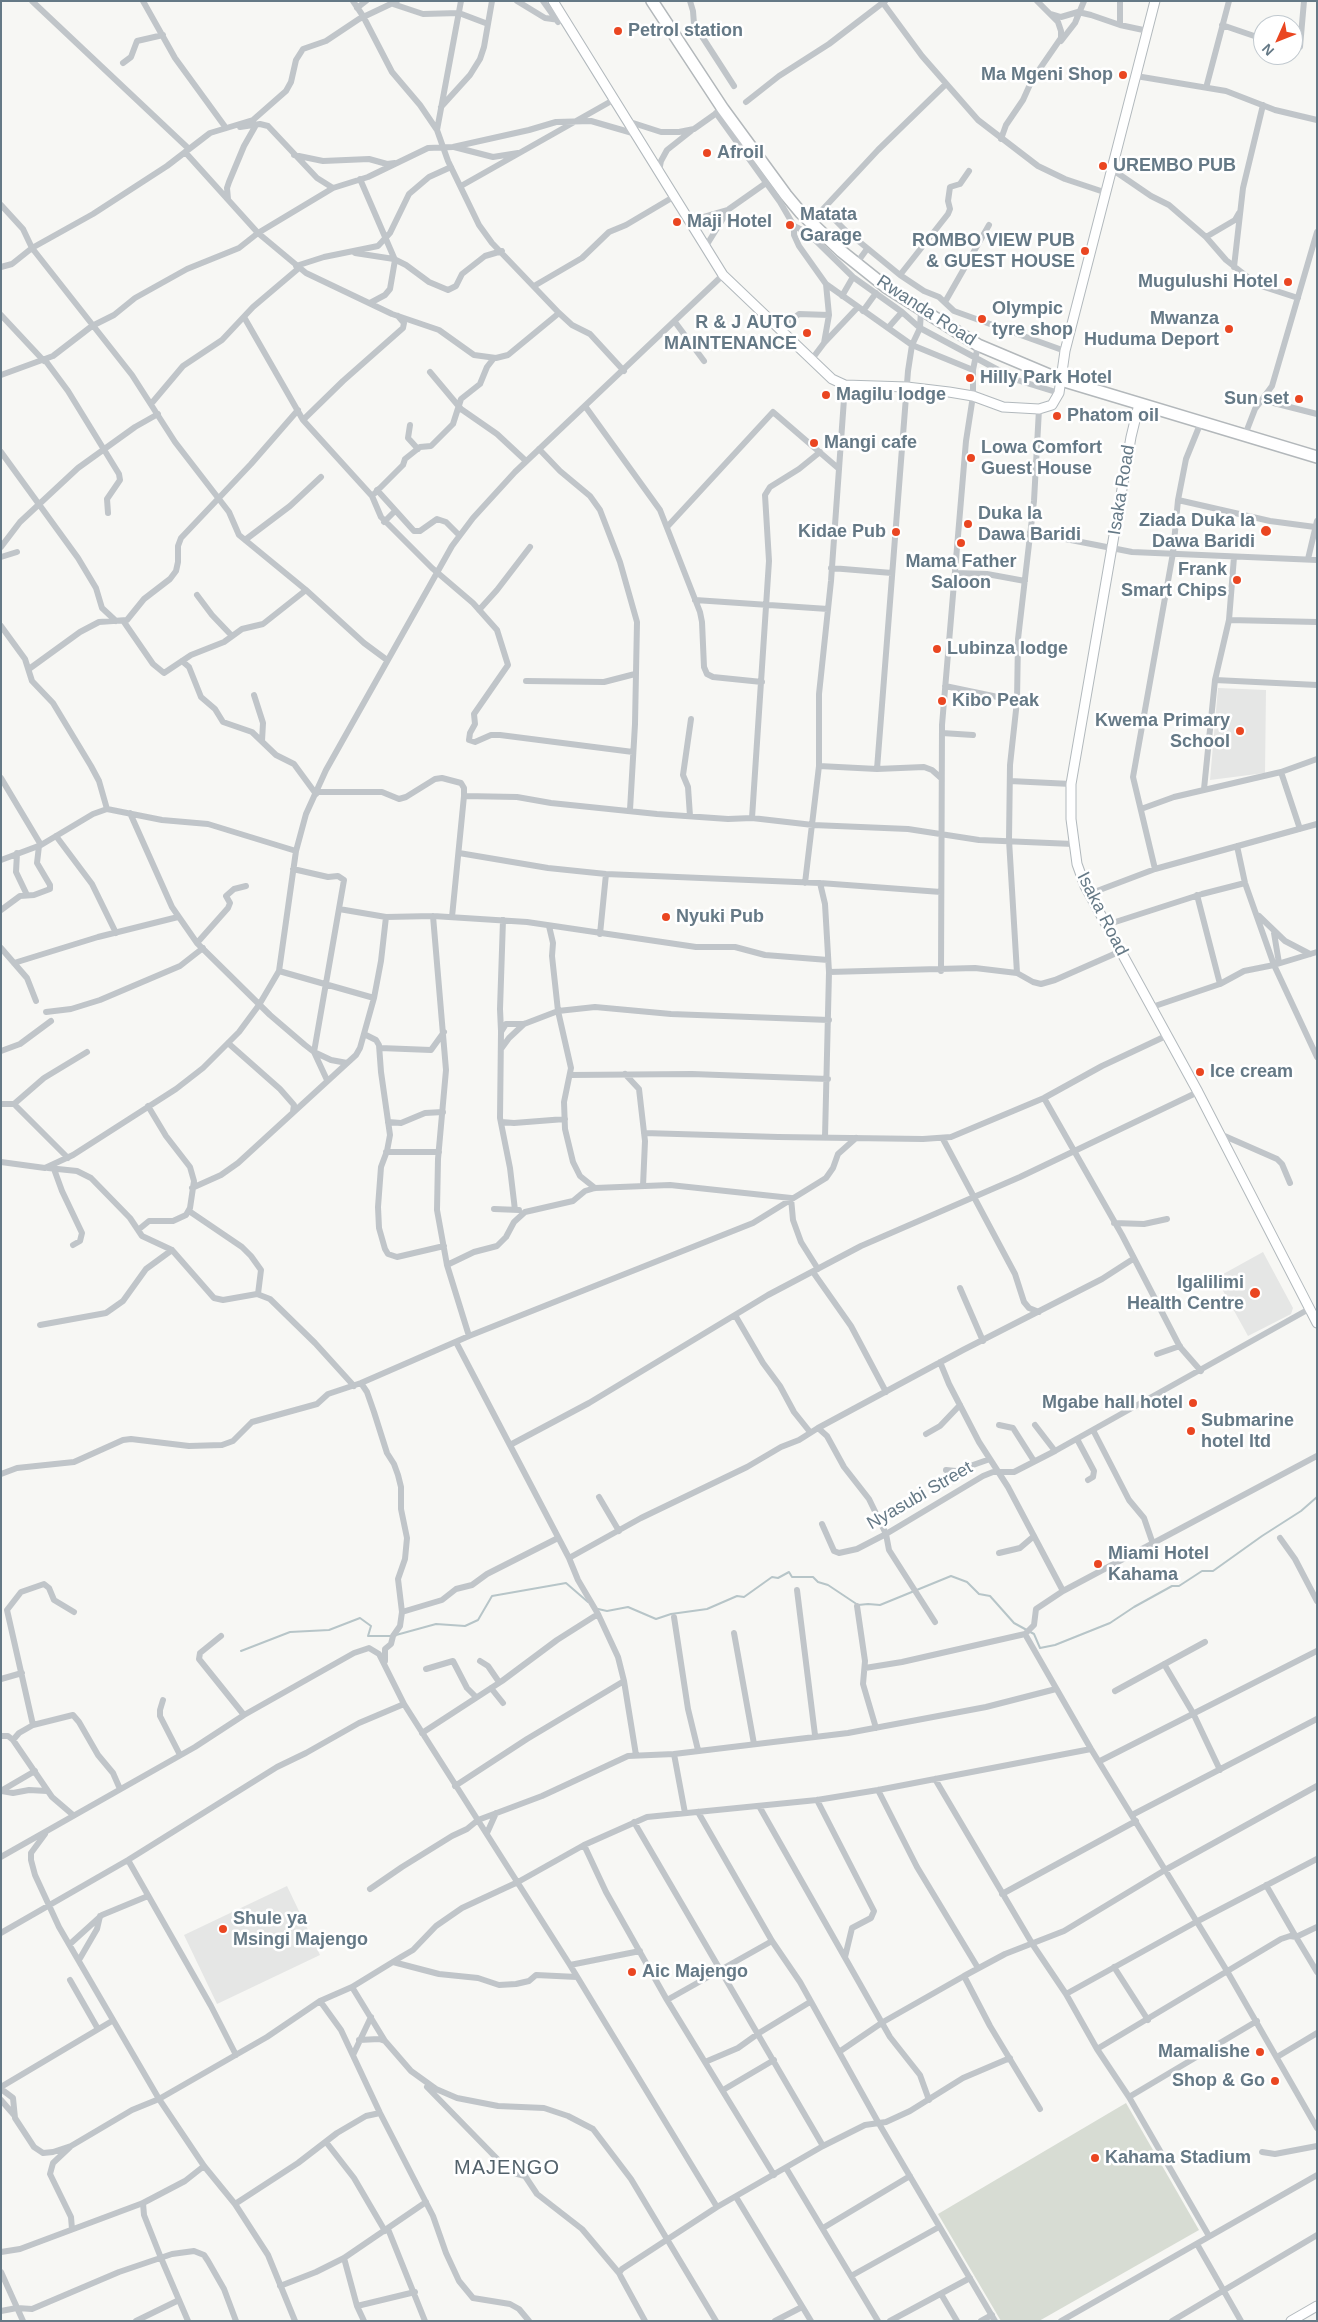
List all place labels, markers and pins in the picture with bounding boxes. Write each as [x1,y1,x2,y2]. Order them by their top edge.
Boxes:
place label: Petrol station [628,20,743,42]
marker: Petrol station [612,25,624,37]
place label: Ma Mgeni Shop [981,64,1113,86]
marker: Ma Mgeni Shop [1117,69,1129,81]
place label: Afroil [717,142,764,164]
marker: Afroil [701,147,713,159]
place label: UREMBO PUB [1113,155,1236,177]
marker: UREMBO PUB [1097,160,1109,172]
place label: Matata Garage [800,204,862,246]
place label: Maji Hotel [687,211,772,233]
marker: Maji Hotel [671,216,683,228]
marker: Matata Garage [784,219,796,231]
place label: ROMBO VIEW PUB & GUEST HOUSE [912,230,1075,272]
marker: ROMBO VIEW PUB & GUEST HOUSE [1079,245,1091,257]
place label: Mugulushi Hotel [1138,271,1278,293]
marker: Mugulushi Hotel [1282,276,1294,288]
place label: Olympic tyre shop [992,298,1073,340]
place label: Mwanza Huduma Deport [1084,308,1219,350]
place label: R & J AUTO MAINTENANCE [664,312,797,354]
marker: Olympic tyre shop [976,313,988,325]
marker: Mwanza Huduma Deport [1223,323,1235,335]
marker: R & J AUTO MAINTENANCE [801,327,813,339]
place label: Hilly Park Hotel [980,367,1112,389]
marker: Hilly Park Hotel [964,372,976,384]
place label: Magilu lodge [836,384,946,406]
place label: Sun set [1224,388,1289,410]
marker: Magilu lodge [820,389,832,401]
marker: Sun set [1293,393,1305,405]
place label: Phatom oil [1067,405,1159,427]
marker: Phatom oil [1051,410,1063,422]
place label: Mangi cafe [824,432,917,454]
marker: Mangi cafe [808,437,820,449]
place label: Lowa Comfort Guest House [981,437,1102,479]
marker: Lowa Comfort Guest House [965,452,977,464]
place label: Duka la Dawa Baridi [978,503,1081,546]
place label: Ziada Duka la Dawa Baridi [1139,510,1255,552]
marker: Duka la Dawa Baridi [962,518,974,530]
place label: Kidae Pub [798,521,886,543]
marker: Ziada Duka la Dawa Baridi [1259,524,1273,538]
marker: Kidae Pub [890,526,902,538]
marker: Mama Father Saloon [955,537,967,549]
place label: Mama Father Saloon [905,551,1017,594]
place label: Frank Smart Chips [1121,559,1227,602]
marker: Frank Smart Chips [1231,574,1243,586]
place label: Lubinza lodge [947,638,1068,660]
marker: Lubinza lodge [931,643,943,655]
place label: Kibo Peak [952,690,1039,712]
marker: Kibo Peak [936,695,948,707]
place label: Kwema Primary School [1095,710,1230,752]
marker: Kwema Primary School [1234,725,1246,737]
place label: Nyuki Pub [676,906,764,928]
marker: Nyuki Pub [660,911,672,923]
place label: Ice cream [1210,1061,1293,1083]
marker: Ice cream [1194,1066,1206,1078]
place label: Igalilimi Health Centre [1127,1272,1244,1315]
marker: Igalilimi Health Centre [1248,1286,1262,1300]
place label: Mgabe hall hotel [1042,1392,1183,1414]
marker: Mgabe hall hotel [1187,1397,1199,1409]
place label: Submarine hotel ltd [1201,1410,1294,1452]
marker: Submarine hotel ltd [1185,1425,1197,1437]
place label: Miami Hotel Kahama [1108,1543,1209,1586]
marker: Miami Hotel Kahama [1092,1558,1104,1570]
place label: Shule ya Msingi Majengo [233,1908,368,1950]
marker: Shule ya Msingi Majengo [217,1923,229,1935]
place label: Aic Majengo [642,1961,748,1983]
marker: Aic Majengo [626,1966,638,1978]
place label: Mamalishe [1158,2041,1250,2063]
marker: Mamalishe [1254,2046,1266,2058]
place label: Shop & Go [1172,2070,1265,2092]
marker: Shop & Go [1269,2075,1281,2087]
place label: Kahama Stadium [1105,2147,1251,2169]
marker: Kahama Stadium [1089,2152,1101,2164]

